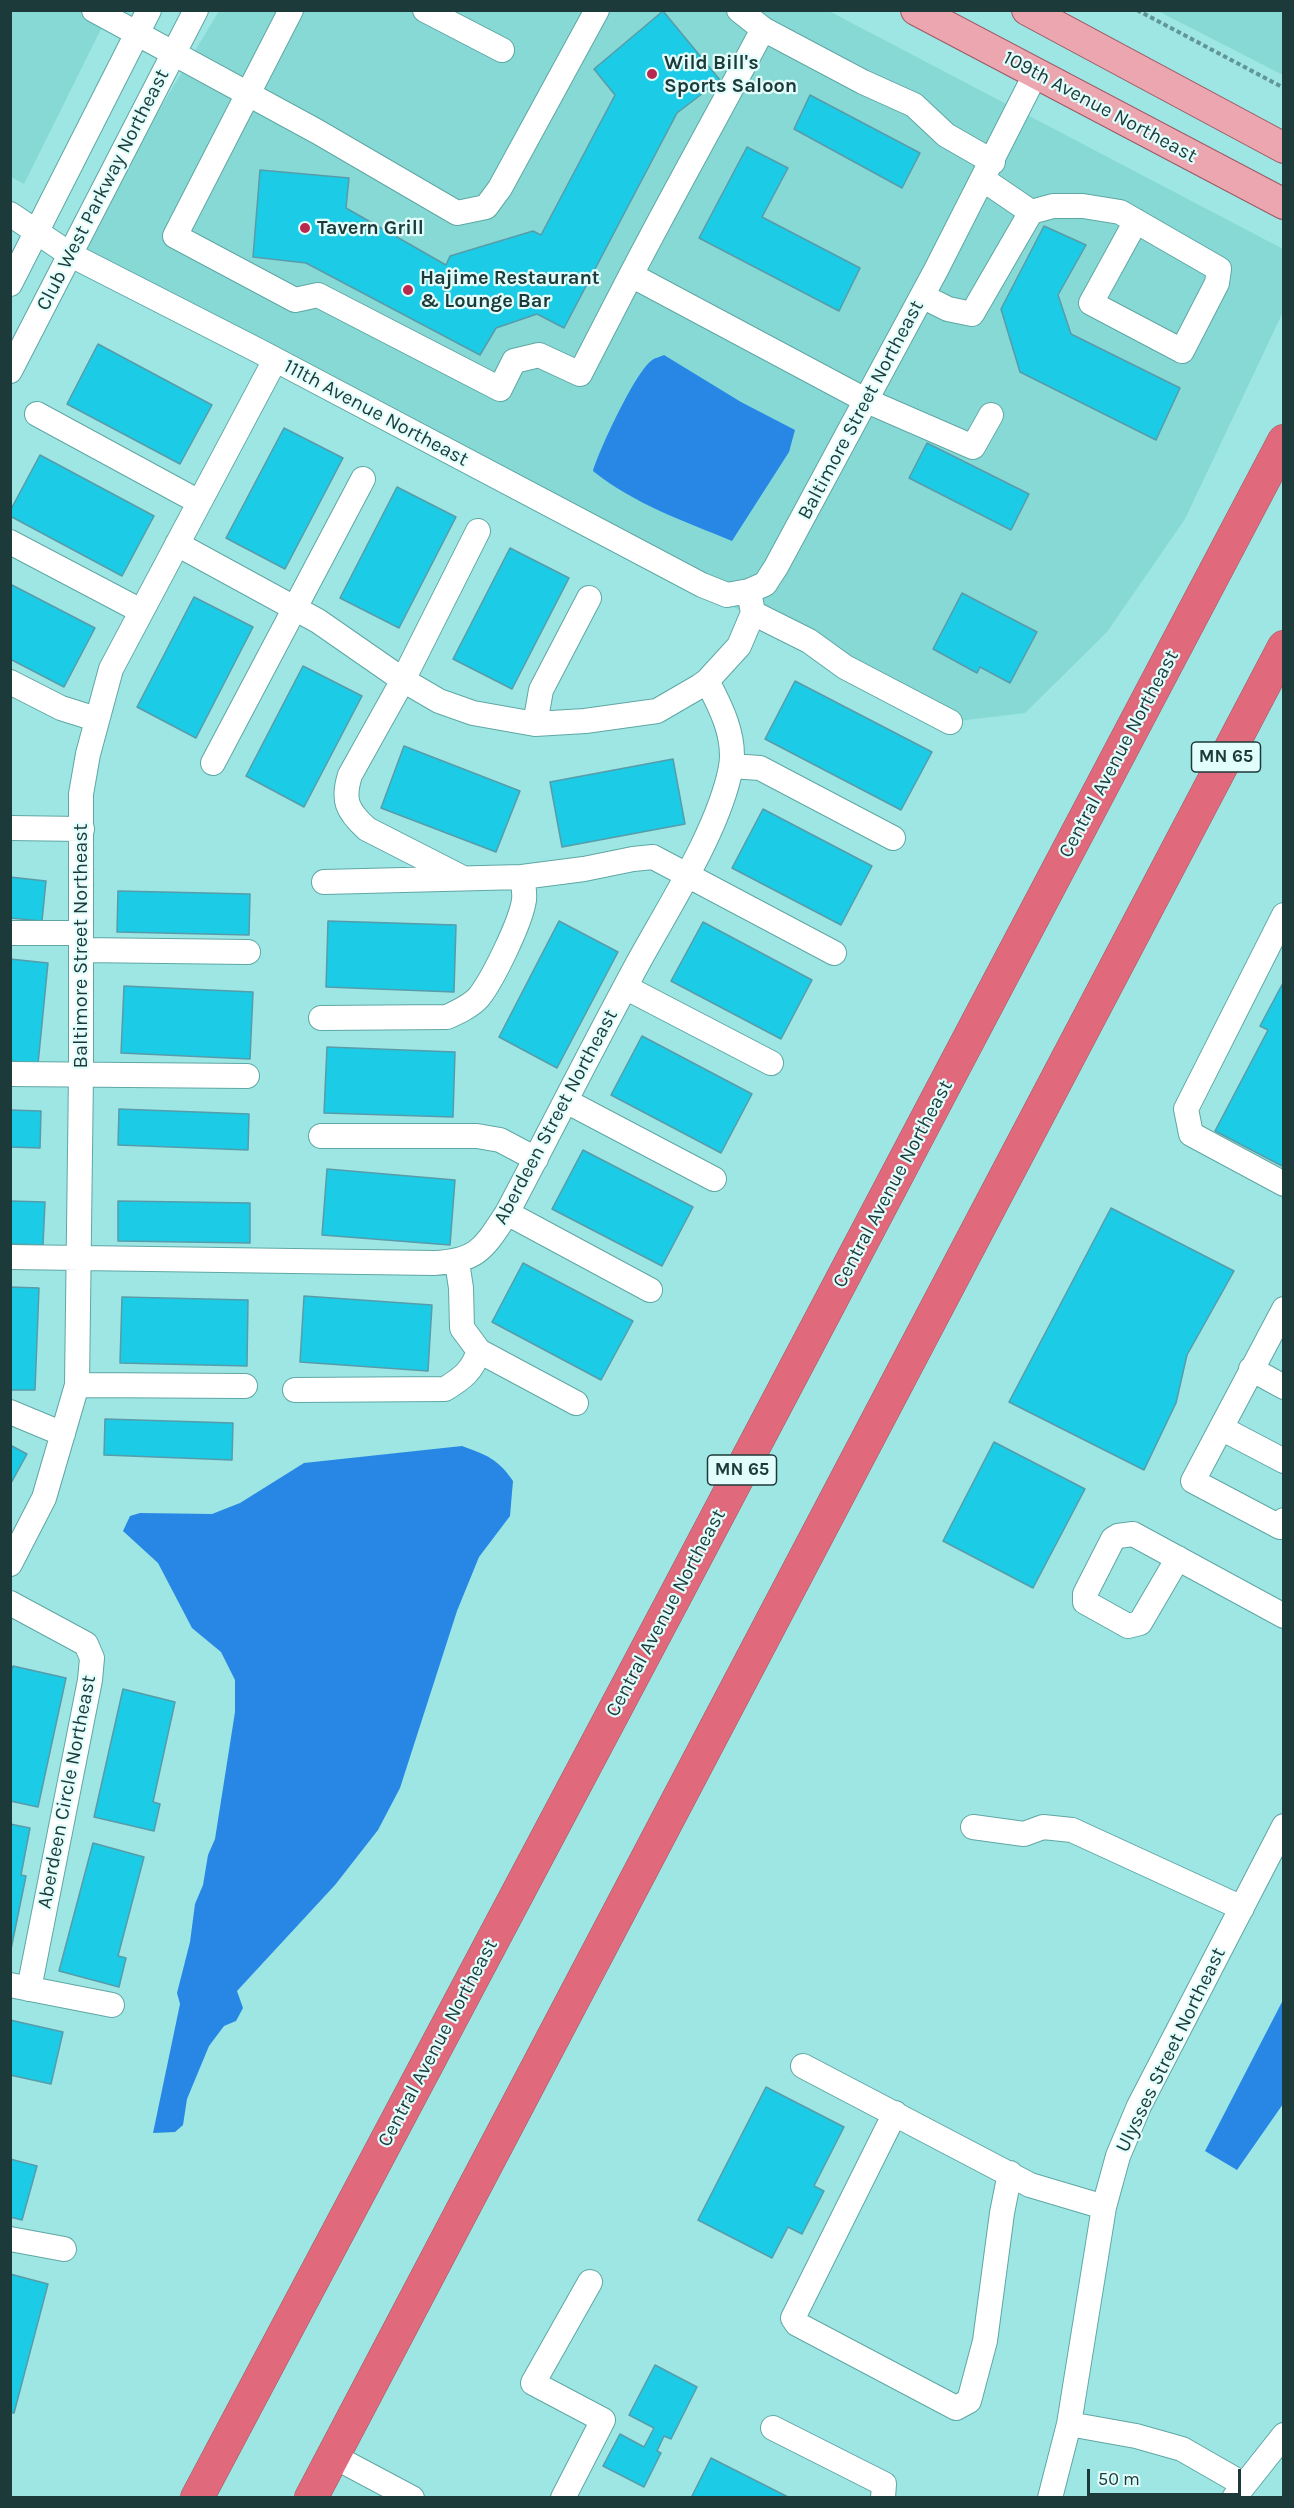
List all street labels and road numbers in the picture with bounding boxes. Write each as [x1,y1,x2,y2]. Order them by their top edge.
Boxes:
street label: 109th Avenue Northeast [999,46,1201,168]
street label: Club West Parkway Northeast [32,65,174,315]
street label: Baltimore Street Northeast [793,296,929,524]
street label: 111th Avenue Northeast [280,354,472,472]
street label: Central Avenue Northeast [1054,646,1184,862]
road number: MN 65 [1192,742,1260,772]
street label: Baltimore Street Northeast [69,824,93,1068]
street label: Aberdeen Street Northeast [489,1005,623,1229]
street label: Central Avenue Northeast [828,1076,958,1292]
road number: MN 65 [708,1455,777,1485]
street label: Central Avenue Northeast [601,1505,731,1721]
street label: Aberdeen Circle Northeast [33,1673,101,1911]
street label: Central Avenue Northeast [373,1935,503,2151]
street label: Ulysses Street Northeast [1111,1944,1231,2156]

